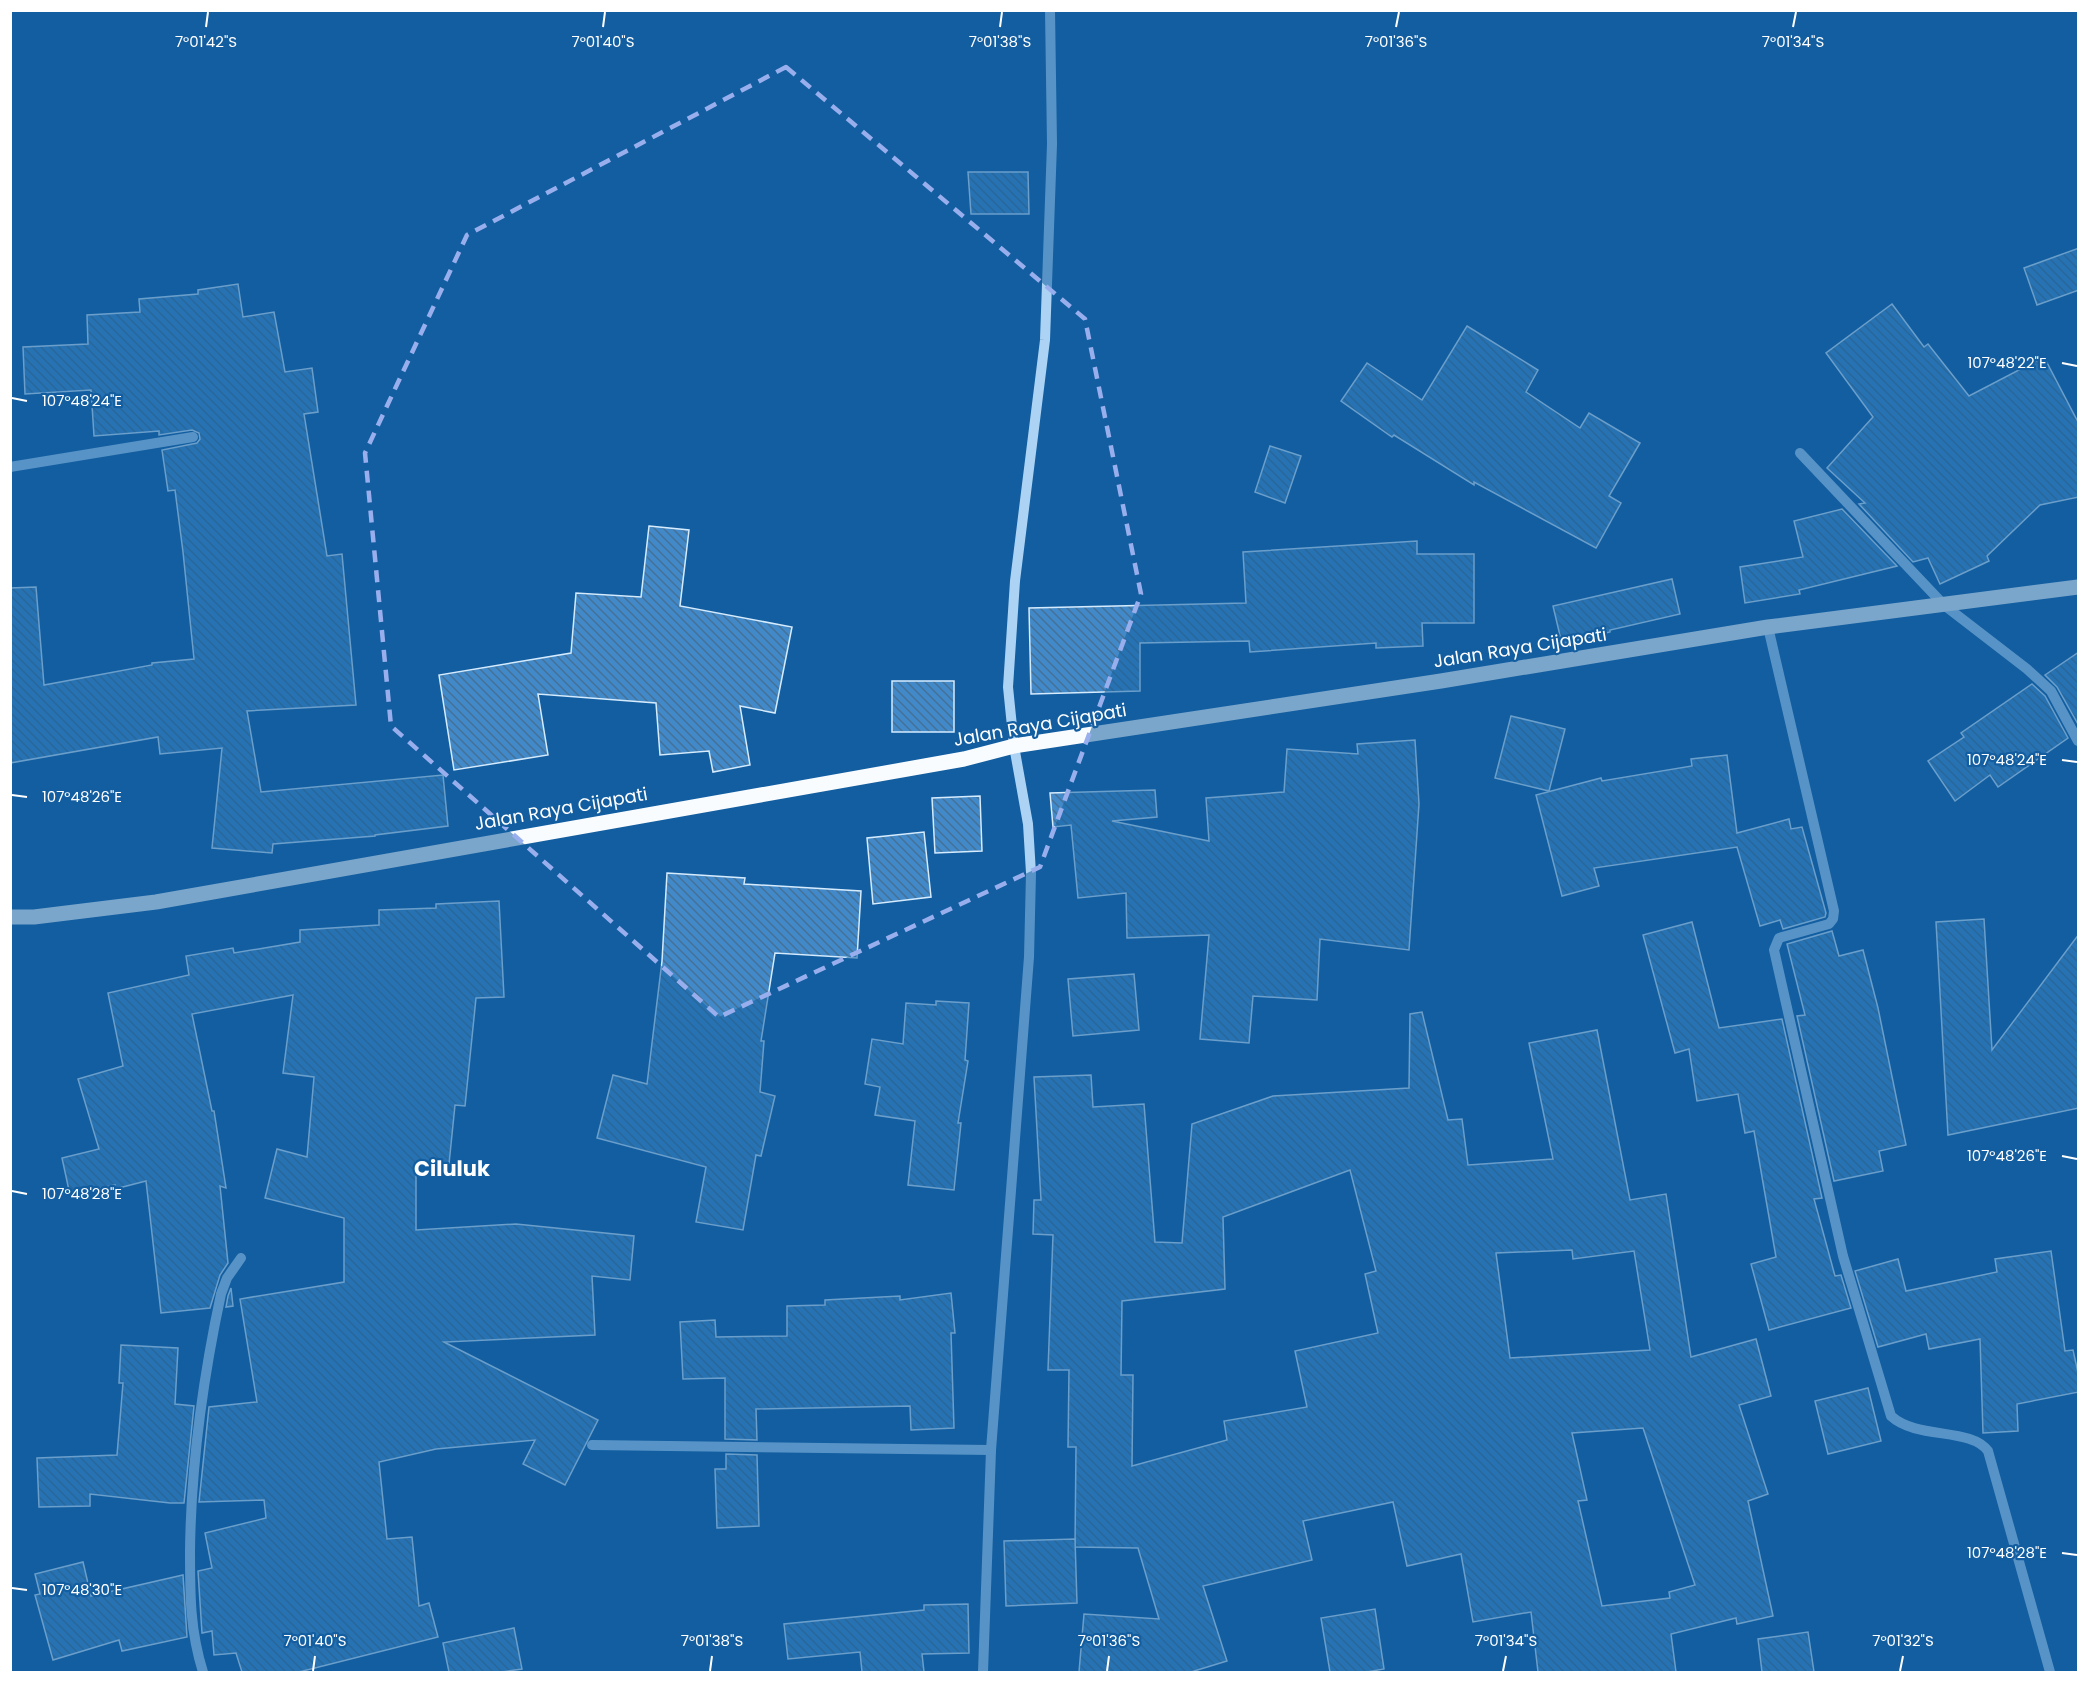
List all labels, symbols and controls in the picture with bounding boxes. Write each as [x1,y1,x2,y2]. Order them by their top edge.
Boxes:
text: 7°01'42"S [175,31,237,52]
text: 7°01'40"S [572,31,635,52]
text: 7°01'38"S [969,31,1031,52]
text: 7°01'36"S [1365,31,1427,52]
text: 7°01'34"S [1762,31,1824,52]
text: 107°48'22"E [1967,352,2047,373]
text: 107°48'24"E [42,390,122,411]
street label: Jalan Raya Cijapati [1431,621,1608,674]
street label: Jalan Raya Cijapati [952,697,1128,752]
text: 107°48'24"E [1967,749,2047,770]
street label: Jalan Raya Cijapati [473,781,649,836]
text: 107°48'26"E [42,786,122,807]
text: 107°48'26"E [1967,1145,2047,1166]
district label: Ciluluk [414,1154,490,1183]
text: 107°48'28"E [42,1183,122,1204]
text: 107°48'28"E [1967,1542,2047,1563]
text: 107°48'30"E [42,1579,122,1600]
text: 7°01'40"S [284,1630,347,1651]
text: 7°01'38"S [681,1630,743,1651]
text: 7°01'36"S [1078,1630,1140,1651]
text: 7°01'34"S [1475,1630,1537,1651]
text: 7°01'32"S [1872,1630,1934,1651]

